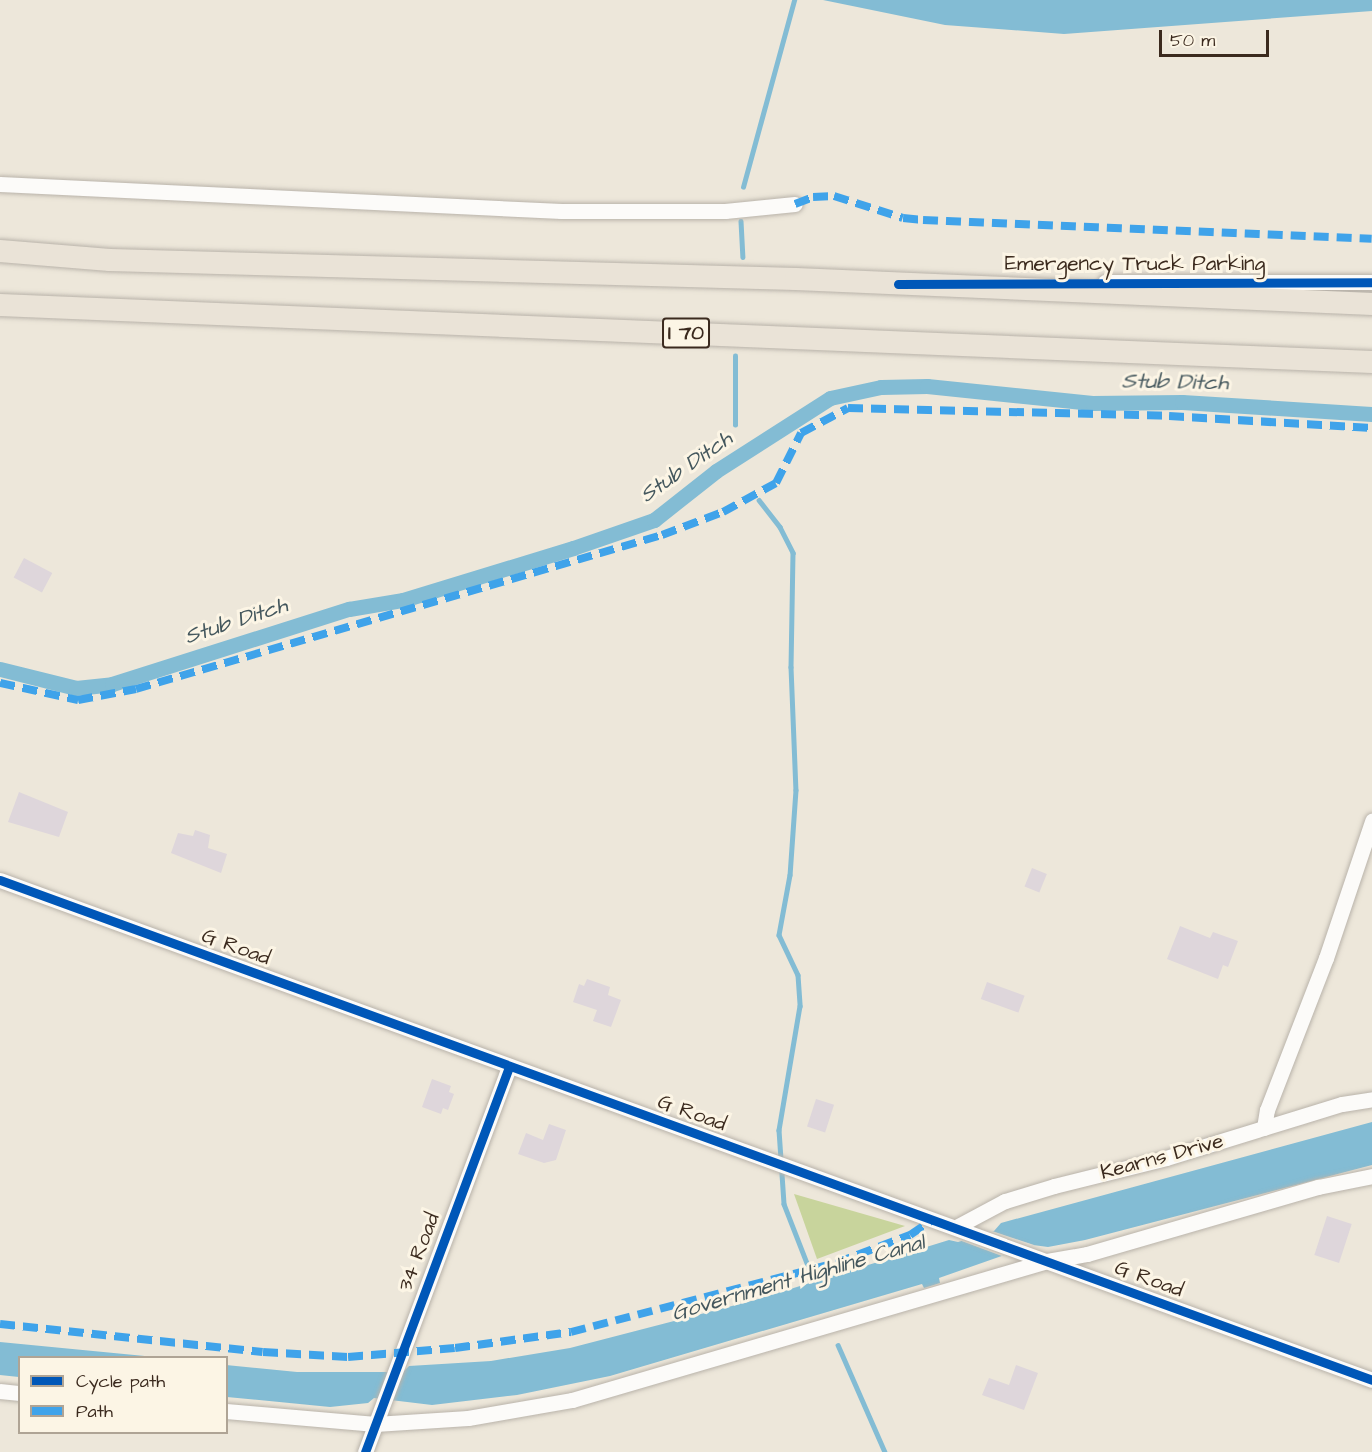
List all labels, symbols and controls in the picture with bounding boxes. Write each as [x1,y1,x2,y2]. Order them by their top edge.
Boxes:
scale bar [1162,18,1272,56]
text: 50 m [1170,28,1215,53]
street label: Emergency Truck Parking [1005,251,1265,277]
road number: I 70 [662,316,710,350]
water label: Stub Ditch [1121,368,1229,396]
water label: Stub Ditch [635,426,737,508]
water label: Stub Ditch [181,592,291,650]
street label: G Road [198,923,274,971]
street label: G Road [654,1089,730,1137]
street label: Kearns Drive [1098,1128,1226,1186]
street label: 34 Road [393,1209,445,1295]
water label: Government Highline Canal [669,1229,927,1327]
street label: G Road [1111,1255,1187,1303]
legend [18,1356,228,1434]
text: Cycle path [76,1369,165,1394]
text: Path [76,1399,113,1424]

